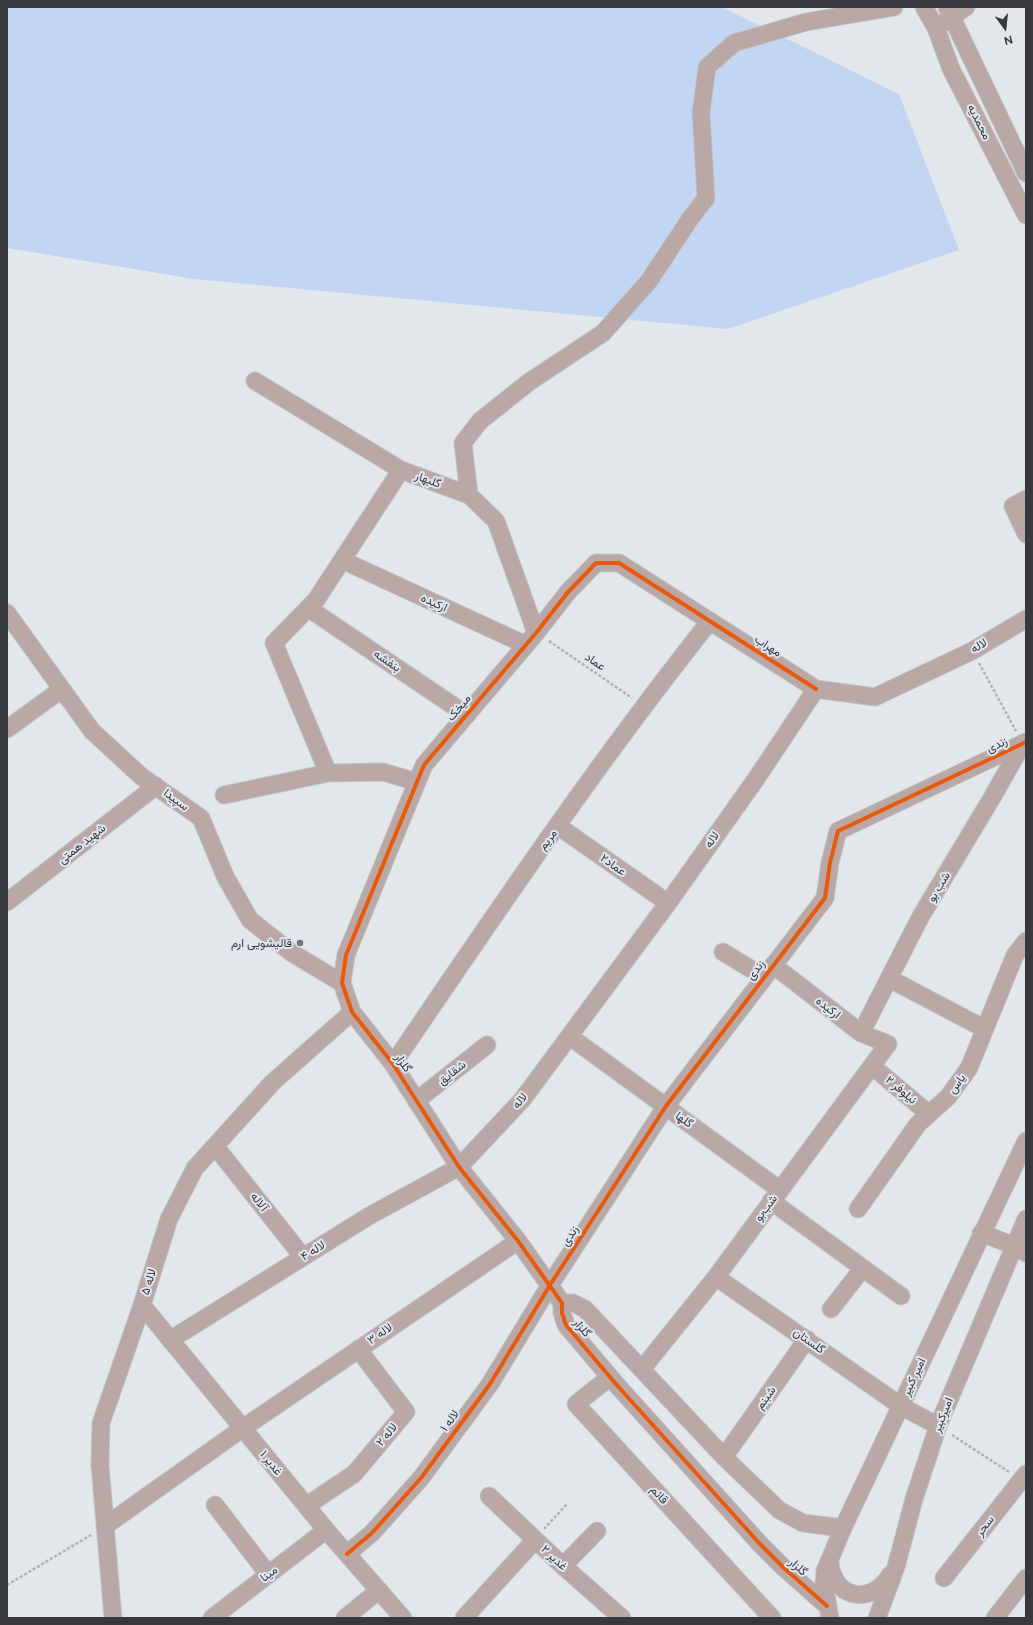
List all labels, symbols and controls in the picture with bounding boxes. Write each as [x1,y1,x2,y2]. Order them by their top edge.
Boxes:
north arrow [985,8,1025,48]
text: N [1002,33,1014,47]
street label: محمدیه [964,102,994,142]
street label: گلبهار [413,469,443,491]
street label: ارکیده [419,591,449,615]
street label: مهراب [752,632,784,660]
street label: لاله [968,636,990,656]
street label: بنفشه [371,647,403,675]
street label: عماد [582,650,608,674]
street label: میخک [444,692,474,724]
street label: زندی [984,734,1010,756]
street label: سپیدا [161,786,191,814]
street label: شهید همتی [55,821,109,867]
street label: مریم [536,827,560,853]
street label: لاله [701,829,723,851]
street label: عماد۲ [597,851,629,879]
street label: شب بو [924,869,954,905]
place label: قالیشویی ارم [231,936,292,950]
marker: قالیشویی ارم [295,938,305,948]
street label: زندی [744,957,768,983]
street label: ارکیده [813,994,843,1022]
street label: گلزار [391,1051,415,1075]
street label: شقایق [435,1058,469,1088]
street label: یاس [945,1071,969,1097]
street label: نیلوفر ۲ [882,1073,920,1107]
street label: لاله [509,1090,531,1112]
street label: گلها [672,1109,696,1131]
street label: آلاله [247,1190,271,1214]
street label: شب‌بو [751,1192,781,1224]
street label: زندی [558,1223,582,1249]
street label: لاله ۴ [298,1238,328,1264]
street label: لاله ۵ [138,1267,160,1297]
street label: گلزار [570,1316,594,1340]
street label: لاله ۳ [365,1320,395,1348]
street label: گلستان [790,1325,828,1357]
street label: امیر کبیر [899,1356,929,1398]
street label: شبنم [753,1384,779,1412]
street label: امیرکبیر [930,1395,956,1435]
street label: لاله ۱ [437,1407,463,1435]
street label: لاله ۲ [373,1421,401,1449]
street label: غدیر ۱ [257,1448,285,1478]
street label: قائم [647,1483,671,1507]
street label: سحر [972,1513,998,1539]
street label: غدیر ۲ [538,1542,570,1574]
street label: گلزار [786,1555,810,1579]
street label: مینا [258,1563,280,1585]

